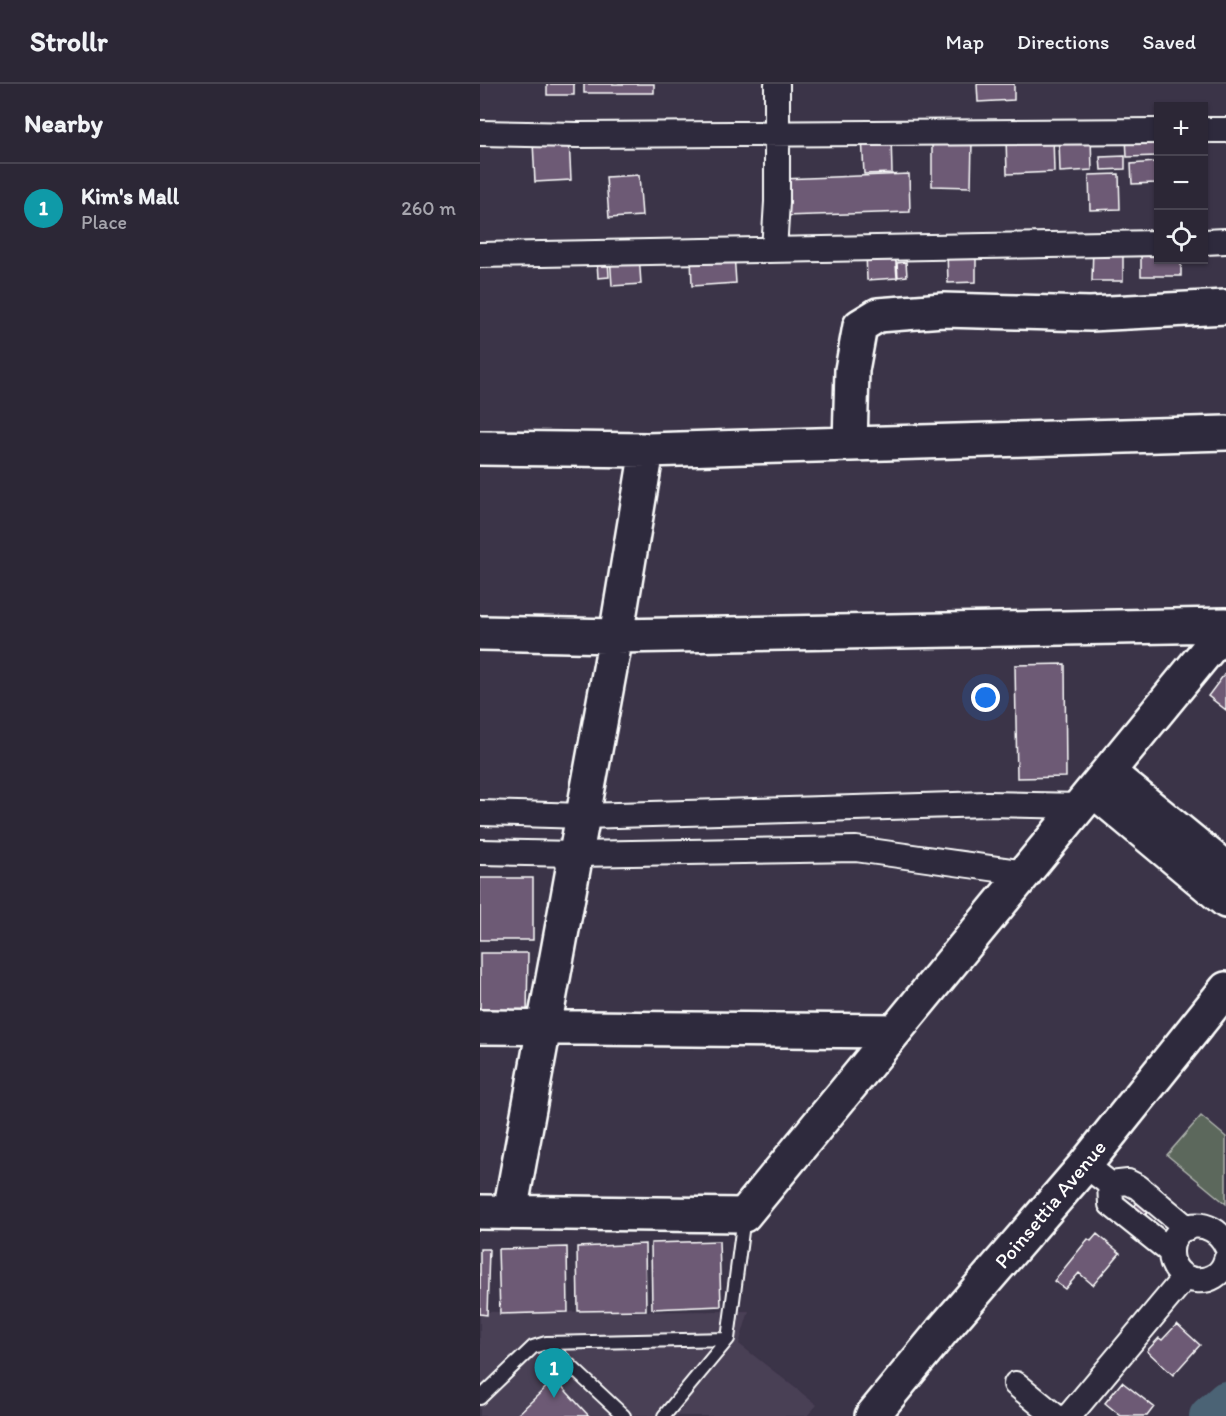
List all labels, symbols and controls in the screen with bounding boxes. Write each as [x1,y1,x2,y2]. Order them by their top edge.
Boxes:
text: Strollr [30,24,108,58]
text: Map [946,29,984,54]
text: Directions [1017,29,1109,54]
text: Saved [1142,29,1196,54]
map controls [1154,102,1208,264]
button: + [1154,102,1208,156]
text: Nearby [24,107,103,139]
button: − [1154,156,1208,210]
text: Kim's Mall [81,183,179,210]
text: 1 [39,196,48,220]
text: 260 m [401,196,456,220]
text: Place [81,210,127,234]
button: locate [1154,210,1208,264]
your location [971,683,1000,712]
street label: Poinsettia Avenue [989,1135,1111,1273]
pin: 1 [534,1348,574,1398]

